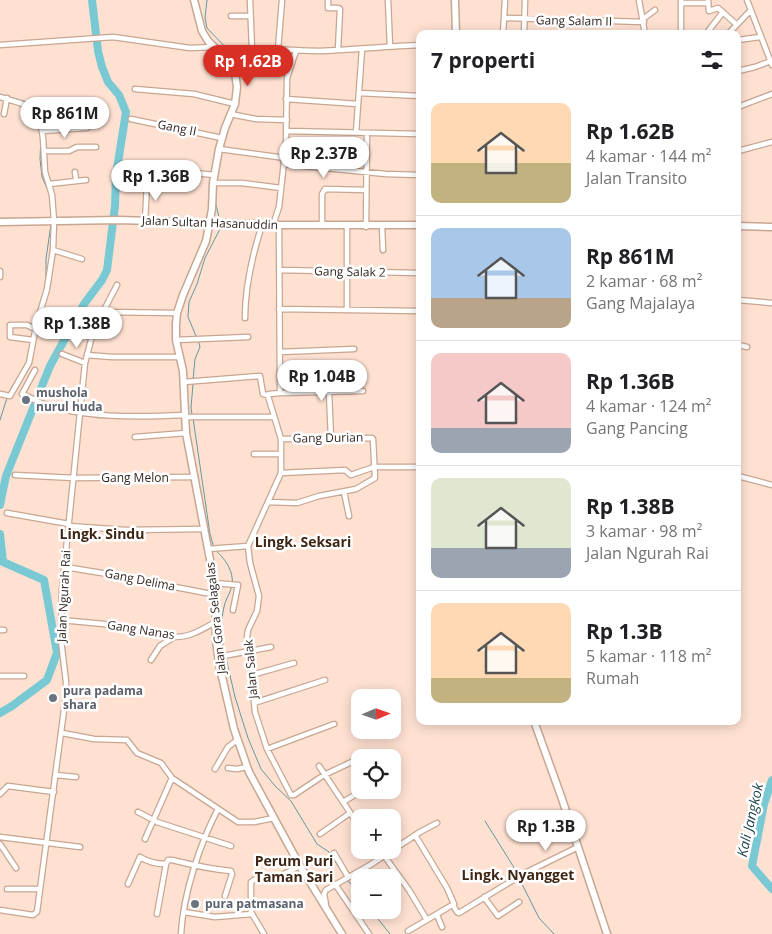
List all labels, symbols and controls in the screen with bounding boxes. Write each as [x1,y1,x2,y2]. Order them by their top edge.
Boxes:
street label: Gang Salam II [536,11,612,30]
pin: Rp 1.62B [196,44,300,87]
text: 7 properti [431,46,535,74]
icon: filters [698,46,726,74]
text: Rp 1.62B [214,50,282,72]
pin: Rp 861M [19,96,111,139]
text: Rp 861M [31,102,99,124]
street label: Gang II [156,115,198,140]
text: Rp 1.62B [586,117,675,145]
icon: home [471,123,531,183]
pin: Rp 2.37B [272,136,376,179]
text: Rp 2.37B [290,142,358,164]
text: 4 kamar · 144 m² [586,145,711,167]
pin: Rp 1.36B [104,160,208,202]
text: Rp 1.36B [122,165,190,187]
text: Jalan Transito [586,167,687,189]
street label: Jalan Sultan Hasanuddin [141,212,278,233]
text: Rp 861M [586,242,674,270]
icon: home [471,248,531,308]
street label: Gang Salak 2 [314,262,386,281]
text: 2 kamar · 68 m² [586,270,702,292]
text: Gang Majalaya [586,292,695,314]
pin: Rp 1.38B [25,306,129,349]
text: Rp 1.38B [43,312,111,334]
pin: Rp 1.04B [270,360,374,402]
text: Rp 1.04B [288,365,356,387]
text: Rp 1.36B [586,367,675,395]
icon: home [471,373,531,433]
place label: mushola nurul huda [36,384,103,415]
marker: mushola nurul huda [20,394,32,406]
text: 4 kamar · 124 m² [586,395,711,417]
text: Gang Pancing [586,417,688,439]
street label: Gang Durian [293,428,363,447]
street label: Gang Melon [101,469,169,486]
text: Rp 1.38B [586,492,675,520]
icon: home [471,498,531,558]
text: 3 kamar · 98 m² [586,520,702,542]
district label: Lingk. Sindu [60,524,144,543]
district label: Lingk. Seksari [255,532,351,551]
text: Jalan Ngurah Rai [586,542,709,564]
street label: Jalan Ngurah Rai [53,550,74,643]
street label: Jalan Gora Selagalas [201,561,230,676]
street label: Gang Delima [103,564,177,595]
street label: Gang Nanas [106,616,176,643]
text: Rp 1.3B [586,617,663,645]
icon: home [471,623,531,683]
street label: Jalan Salak [239,638,262,700]
text: 5 kamar · 118 m² [586,645,711,667]
text: Rumah [586,667,639,689]
place label: pura padama shara [63,682,143,713]
north arrow [351,689,401,739]
map controls [351,689,401,919]
marker: pura padama shara [47,692,59,704]
button: locate [351,749,401,799]
water label: Kali Jangkok [732,780,767,859]
button: + [351,809,401,859]
pin: Rp 1.3B [500,810,592,852]
text: Rp 1.3B [517,815,575,837]
district label: Perum Puri Taman Sari [255,851,333,886]
district label: Lingk. Nyangget [462,865,574,884]
button: − [351,869,401,919]
place label: pura patmasana [205,895,304,912]
marker: pura patmasana [189,898,201,910]

